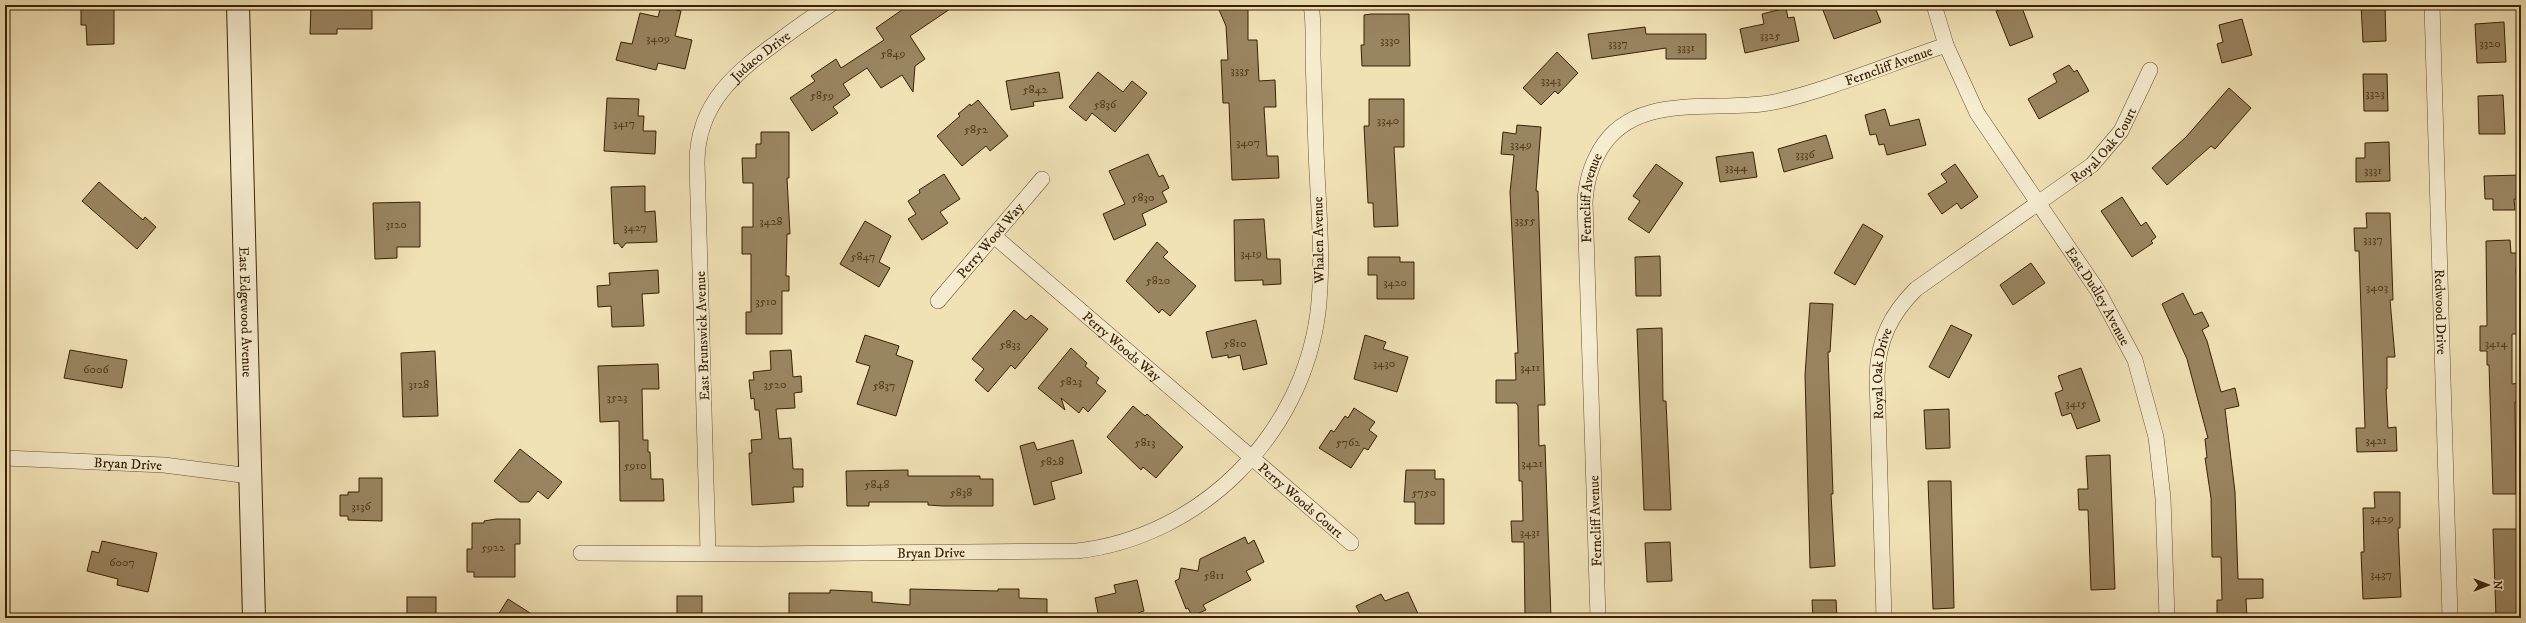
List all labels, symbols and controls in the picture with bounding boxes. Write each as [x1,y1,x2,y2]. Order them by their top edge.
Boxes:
street label: Judaco Drive [726,27,795,87]
house number: 3325 [1760,28,1780,43]
house number: 3409 [646,31,670,46]
house number: 3330 [1380,33,1400,48]
house number: 3337 [1608,36,1628,51]
house number: 3320 [2479,36,2501,51]
house number: 3331 [1677,40,1695,55]
street label: Ferncliff Avenue [1843,42,1935,90]
house number: 5849 [881,46,905,61]
house number: 3335 [1230,63,1250,78]
house number: 3343 [1541,73,1561,88]
house number: 5842 [1023,82,1047,97]
house number: 3323 [2365,86,2385,101]
house number: 5859 [810,88,834,103]
house number: 5836 [1094,97,1117,112]
street label: Royal Oak Court [2067,104,2141,187]
house number: 3340 [1377,113,1399,128]
house number: 3417 [613,116,635,131]
house number: 5852 [964,122,988,137]
house number: 3407 [1236,135,1260,150]
house number: 3349 [1510,137,1532,152]
house number: 3336 [1795,147,1816,162]
street label: Ferncliff Avenue [1577,150,1607,243]
house number: 3344 [1725,160,1748,175]
house number: 3331 [2364,163,2382,178]
house number: 5830 [1132,190,1154,205]
street label: Whalen Avenue [1309,196,1329,285]
street label: Perry Wood Way [953,199,1028,282]
house number: 3355 [1515,213,1535,228]
house number: 3428 [759,214,783,229]
house number: 3120 [385,217,407,232]
house number: 3427 [623,220,647,235]
house number: 3337 [2363,232,2383,247]
street label: East Dudley Avenue [2061,244,2134,349]
street label: East Edgewood Avenue [234,246,256,378]
house number: 3419 [1240,246,1262,261]
house number: 5847 [851,249,875,264]
street label: Redwood Drive [2430,269,2450,355]
street label: East Brunswick Avenue [692,271,714,401]
house number: 5820 [1146,273,1170,288]
house number: 3420 [1383,275,1407,290]
house number: 3403 [2366,280,2388,295]
house number: 3510 [755,294,777,309]
street label: Perry Woods Way [1078,308,1165,386]
street label: Royal Oak Drive [1869,325,1897,420]
house number: 5810 [1224,336,1246,351]
house number: 3414 [2485,336,2508,351]
house number: 5833 [1000,337,1020,352]
house number: 3430 [1373,356,1395,371]
house number: 3411 [1520,360,1540,375]
house number: 6006 [83,362,109,377]
house number: 5823 [1060,374,1082,389]
house number: 3128 [409,377,429,392]
house number: 3520 [764,377,786,392]
house number: 5837 [873,378,895,393]
house number: 3523 [607,390,627,405]
house number: 3415 [2065,396,2087,411]
house number: 3421 [2365,433,2387,448]
house number: 5813 [1135,435,1155,450]
house number: 5762 [1336,435,1360,450]
street label: Bryan Drive [93,454,162,475]
house number: 5828 [1040,454,1064,469]
house number: 3421 [1521,456,1543,471]
house number: 5910 [624,458,646,473]
street label: Perry Woods Court [1254,459,1347,543]
street label: Ferncliff Avenue [1585,475,1607,567]
house number: 5848 [865,477,889,492]
house number: 5838 [950,485,972,500]
house number: 5750 [1412,485,1436,500]
house number: 3136 [351,499,372,514]
house number: 3429 [2370,511,2394,526]
house number: 3431 [1520,525,1540,540]
house number: 5922 [481,540,505,555]
street label: Bryan Drive [897,544,965,563]
house number: 6007 [109,555,135,570]
north arrow [2468,565,2508,605]
house number: 3437 [2370,567,2392,582]
house number: 5811 [1204,568,1224,583]
text: N [2490,580,2504,590]

